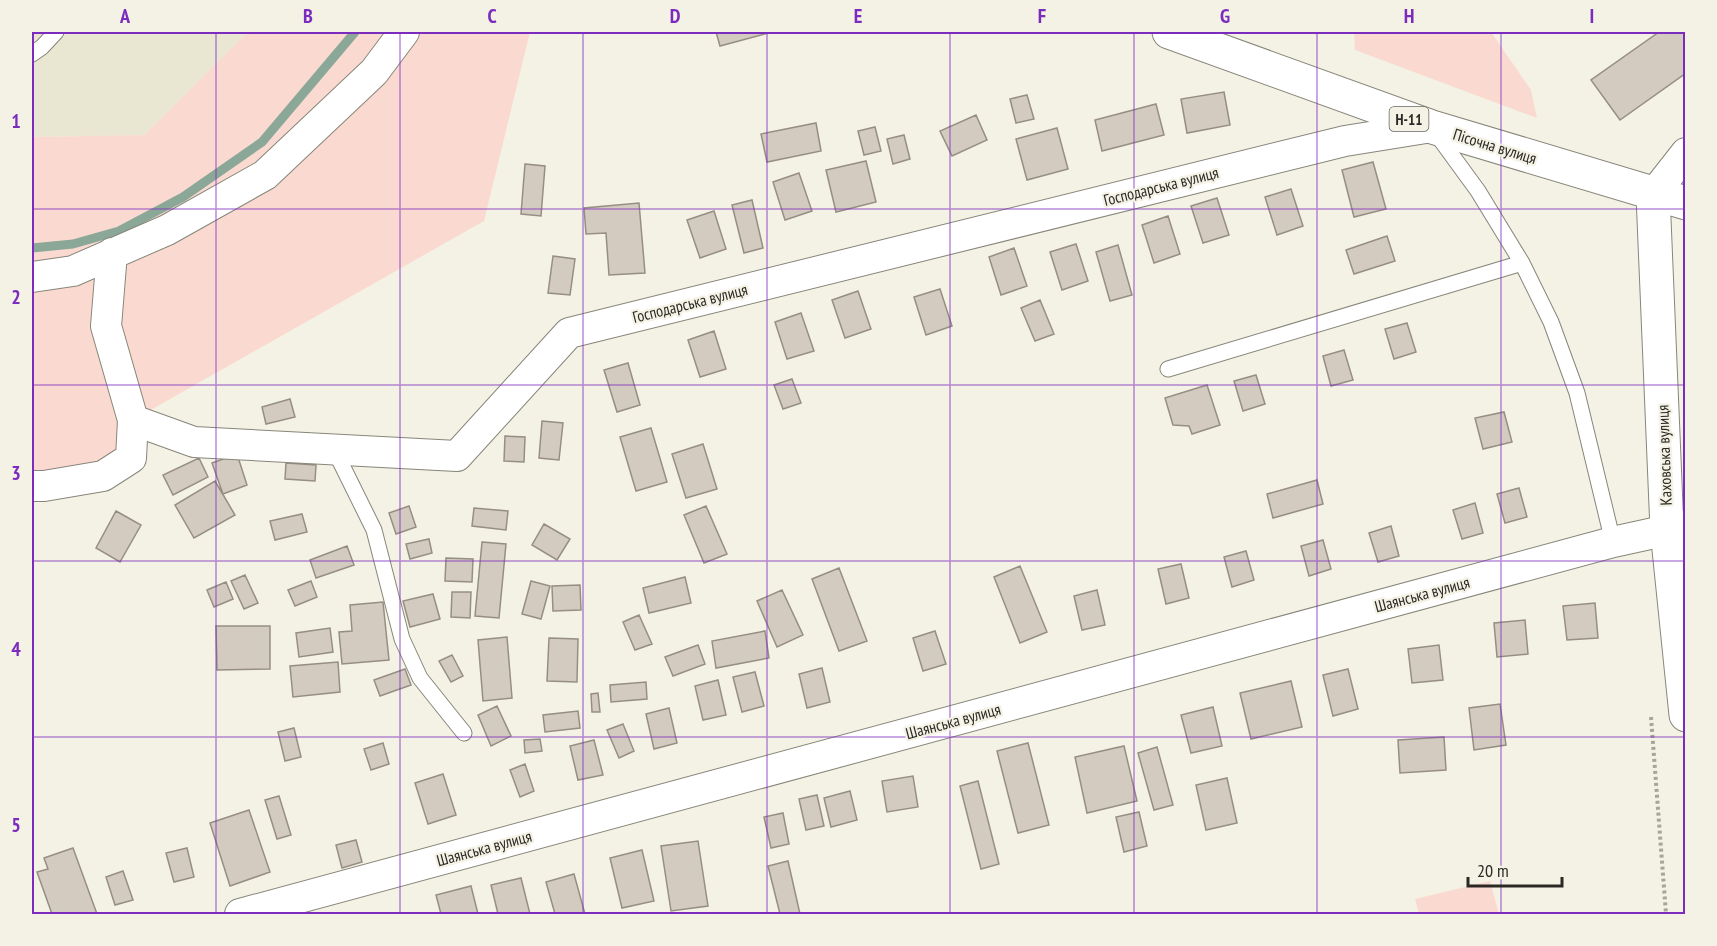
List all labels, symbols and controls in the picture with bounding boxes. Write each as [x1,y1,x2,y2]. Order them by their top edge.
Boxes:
text: A [119,3,131,29]
text: B [303,3,313,29]
text: C [487,3,497,29]
text: D [670,3,681,29]
text: E [854,3,862,29]
text: F [1038,3,1046,29]
text: G [1220,3,1230,29]
text: H [1404,3,1414,29]
text: I [1590,3,1594,29]
road number: Н-11 [1390,107,1428,131]
text: 1 [11,108,21,134]
street label: Пісочна вулиця [1451,124,1539,168]
street label: Господарська вулиця [1101,162,1221,210]
street label: Господарська вулиця [630,279,750,327]
text: 2 [11,284,21,310]
street label: Каховська вулиця [1652,404,1676,506]
text: 3 [11,460,21,486]
street label: Шаянська вулиця [1372,572,1472,616]
text: 4 [11,636,21,662]
street label: Шаянська вулиця [903,699,1003,743]
text: 5 [11,812,21,838]
street label: Шаянська вулиця [434,826,534,870]
scale bar [1468,850,1562,888]
text: 20 m [1477,859,1509,882]

